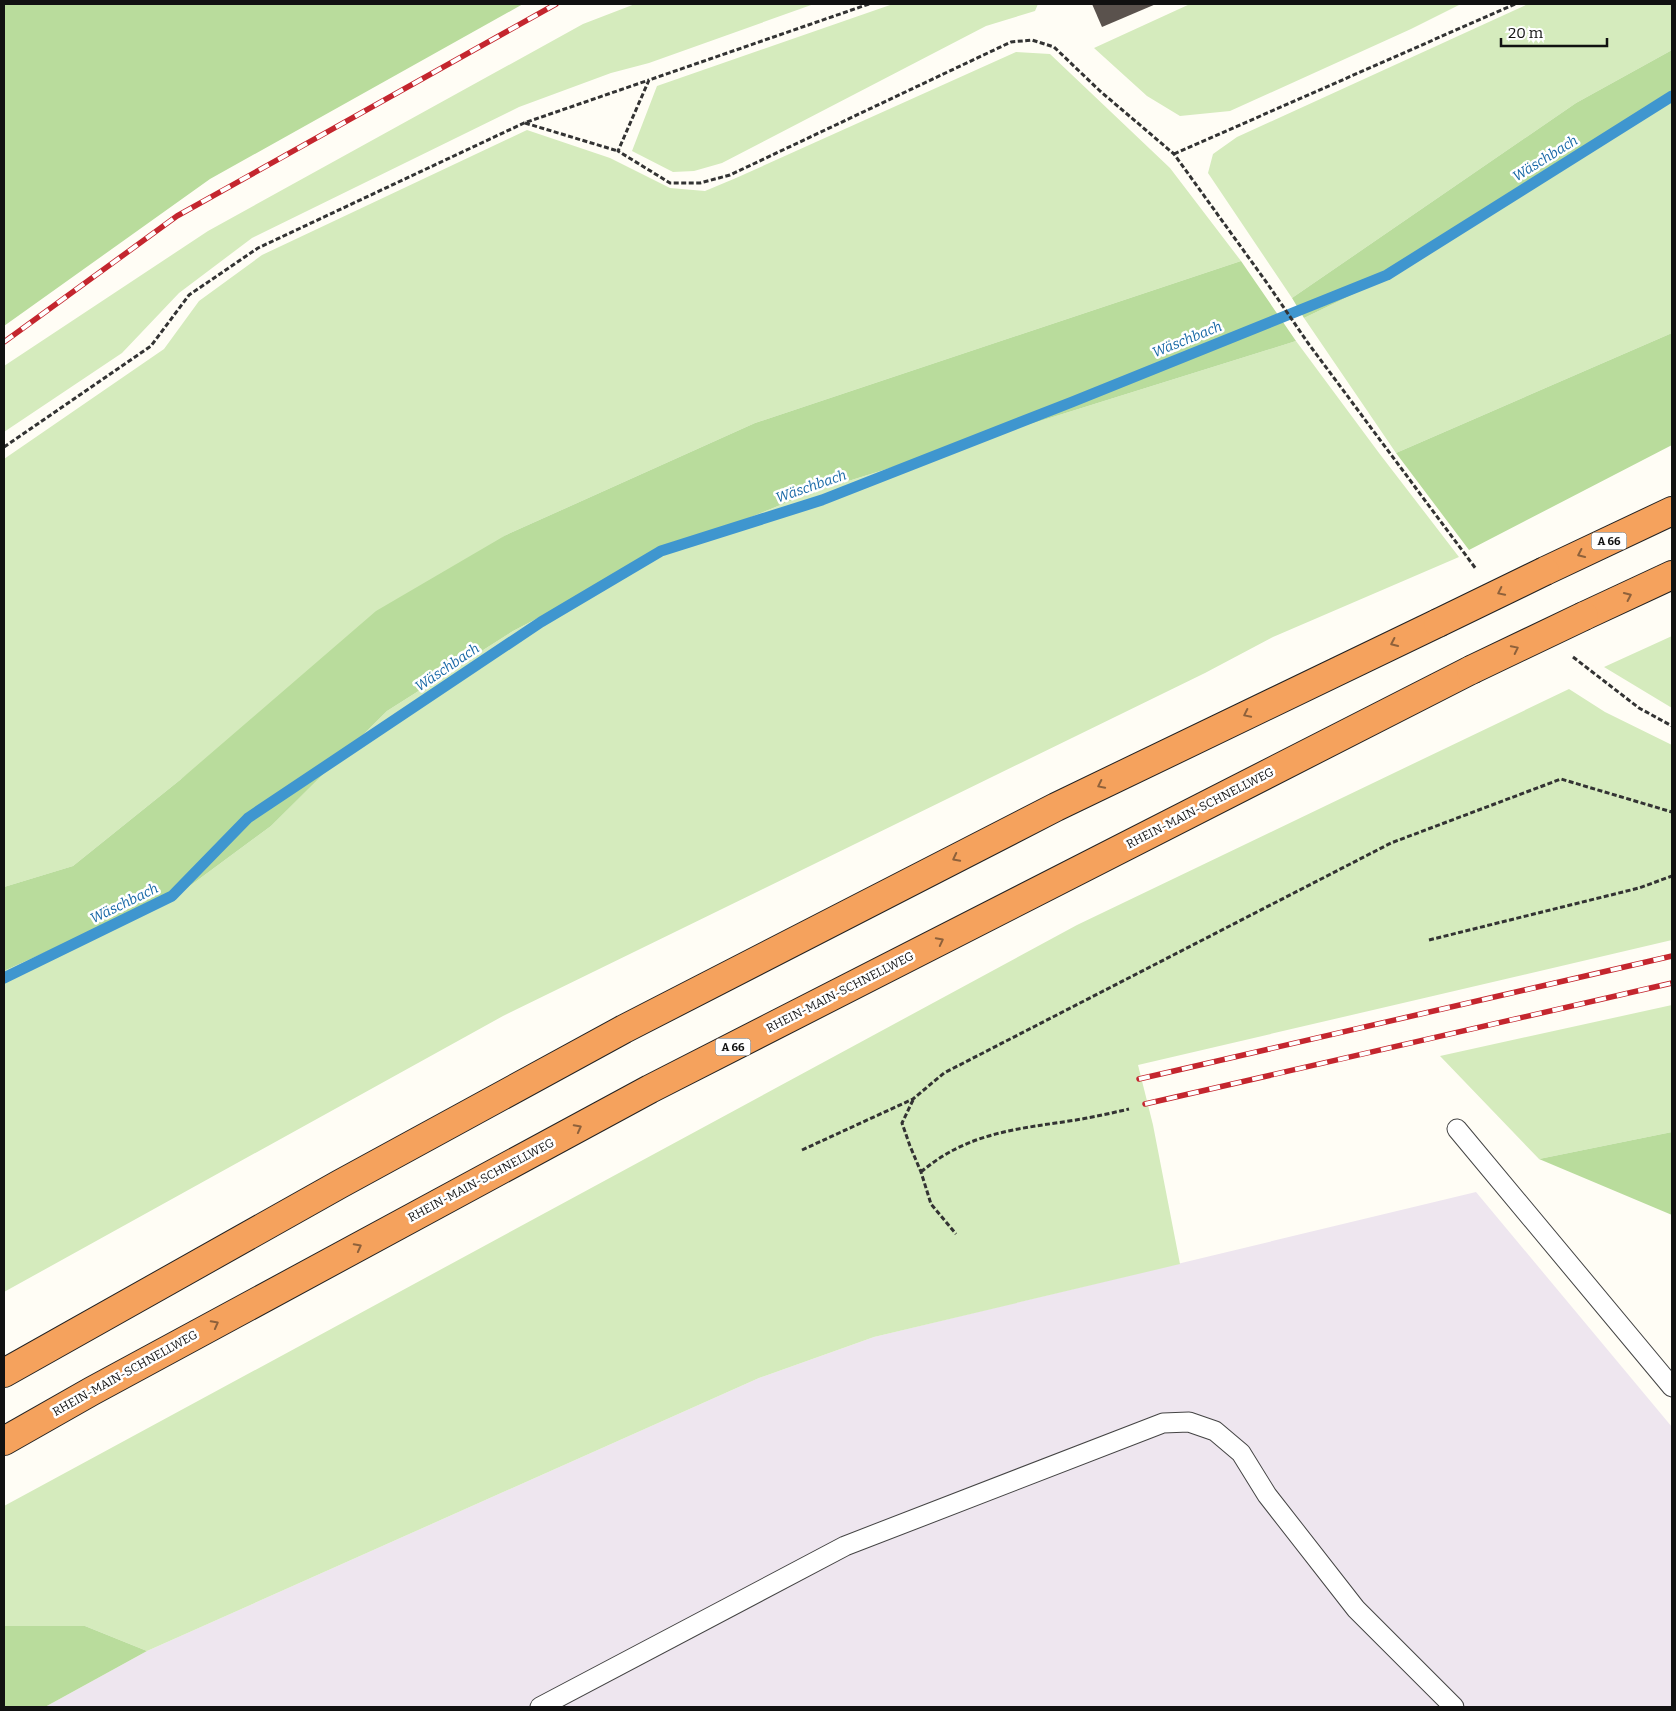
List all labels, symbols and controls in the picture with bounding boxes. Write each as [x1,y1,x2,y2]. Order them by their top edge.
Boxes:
scale bar [1501,15,1607,47]
text: 20 m [1508,24,1544,42]
water label: Wäschbach [1510,132,1581,185]
water label: Wäschbach [1150,318,1224,361]
water label: Wäschbach [774,466,849,506]
road number: A 66 [1592,532,1626,550]
one-way arrow [1577,548,1586,558]
one-way arrow [1498,586,1507,596]
one-way arrow [1623,591,1632,602]
one-way arrow [1390,637,1399,648]
water label: Wäschbach [412,640,483,695]
one-way arrow [1510,645,1519,656]
one-way arrow [1243,707,1252,718]
street label: RHEIN-MAIN-SCHNELLWEG [1124,765,1276,851]
one-way arrow [1097,779,1106,789]
one-way arrow [952,852,961,862]
water label: Wäschbach [87,880,161,927]
one-way arrow [935,937,944,947]
street label: RHEIN-MAIN-SCHNELLWEG [764,949,916,1035]
road number: A 66 [716,1038,750,1056]
one-way arrow [572,1124,581,1134]
street label: RHEIN-MAIN-SCHNELLWEG [405,1135,557,1225]
one-way arrow [353,1243,362,1253]
one-way arrow [210,1320,219,1330]
street label: RHEIN-MAIN-SCHNELLWEG [50,1327,200,1419]

